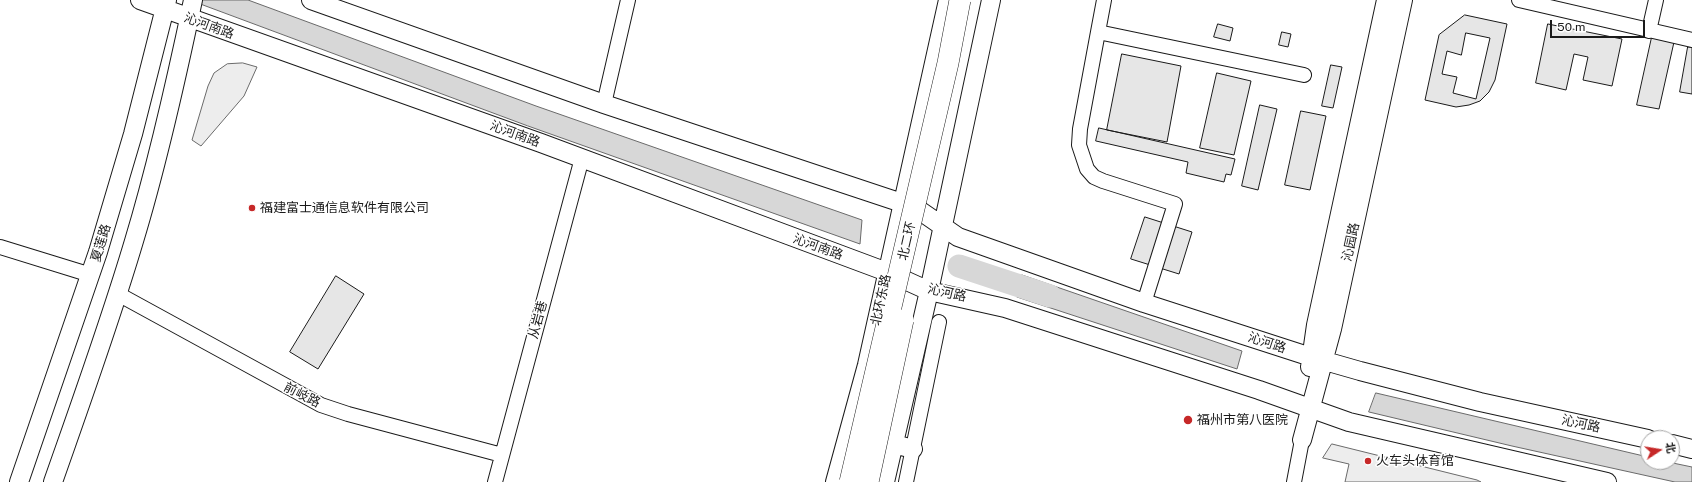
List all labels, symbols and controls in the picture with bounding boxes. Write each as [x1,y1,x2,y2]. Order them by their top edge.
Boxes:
street label: 沁河南路 [182,10,236,42]
scale bar [1552,12,1647,38]
text: 50 m [1557,20,1585,34]
street label: 沁河南路 [488,118,542,150]
place label: 福建富士通信息软件有限公司 [260,200,429,216]
marker: 福建富士通信息软件有限公司 [247,203,257,213]
street label: 北二环 [895,220,919,262]
street label: 沁园路 [1339,221,1363,263]
street label: 夏莲路 [88,222,114,264]
street label: 沁河南路 [791,231,845,263]
street label: 北环东路 [868,273,894,327]
street label: 沁河路 [926,281,968,305]
street label: 从岩巷 [525,299,551,341]
street label: 沁河路 [1246,330,1288,356]
street label: 前岐路 [281,379,323,411]
place label: 福州市第八医院 [1197,412,1288,428]
street label: 沁河路 [1560,412,1602,436]
marker: 福州市第八医院 [1182,414,1194,426]
north arrow [1640,430,1680,470]
text: 北 [1664,441,1678,454]
place label: 火车头体育馆 [1376,453,1454,469]
marker: 火车头体育馆 [1363,456,1373,466]

